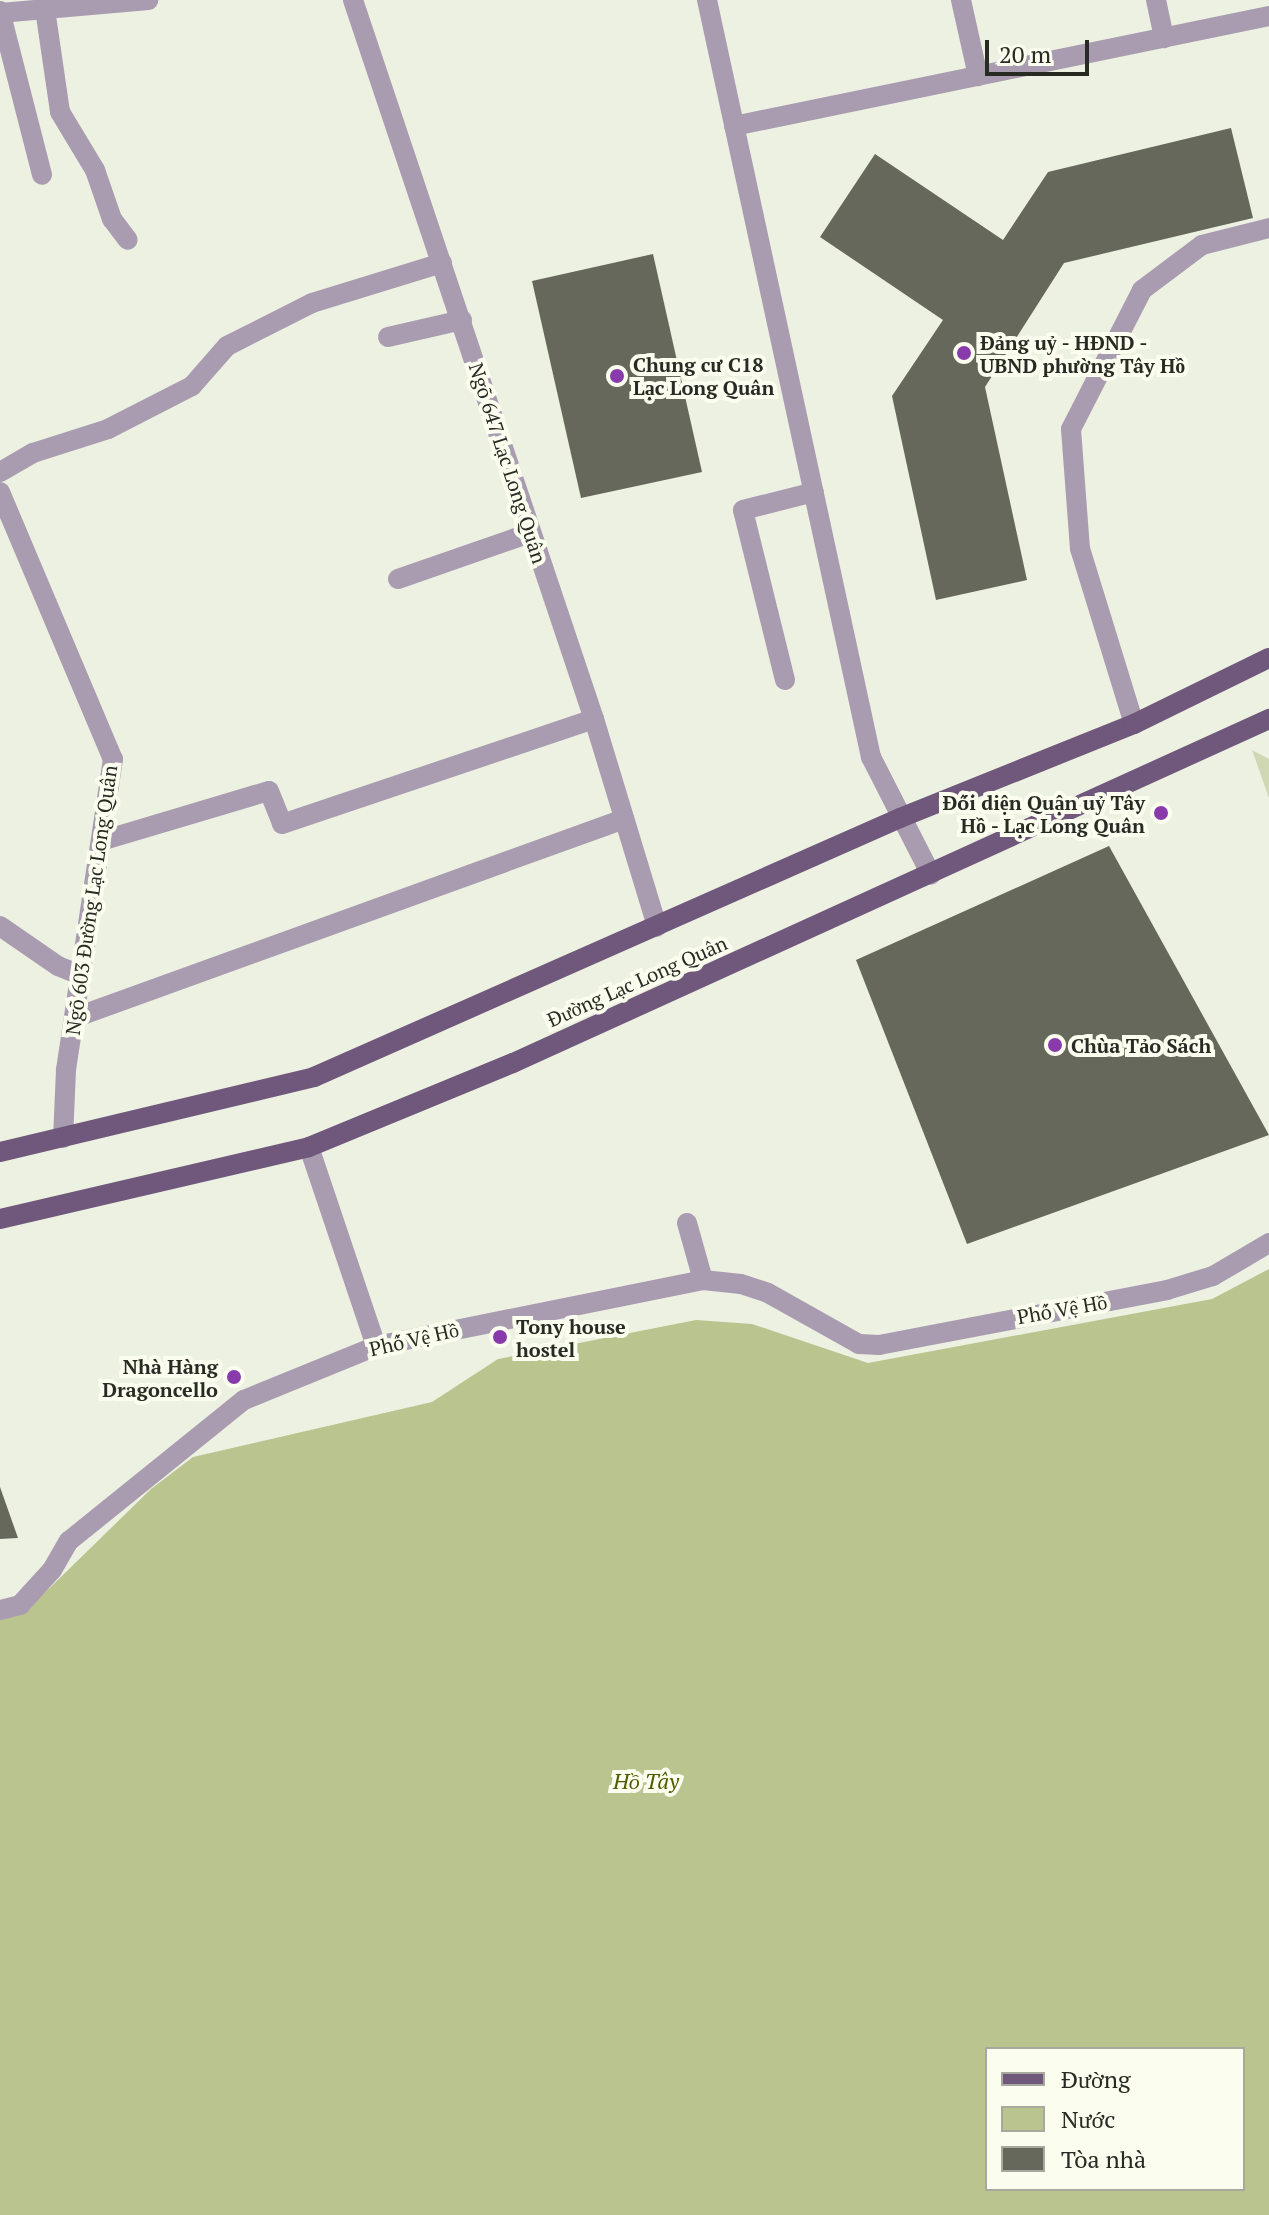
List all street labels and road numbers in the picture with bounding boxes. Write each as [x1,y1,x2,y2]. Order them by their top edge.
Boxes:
street label: Ngõ 647 Lạc Long Quân [464,360,552,566]
street label: Ngõ 603 Đường Lạc Long Quân [60,763,122,1037]
street label: Đường Lạc Long Quân [543,930,731,1032]
street label: Phố Vệ Hồ [1015,1289,1109,1329]
street label: Phố Vệ Hồ [367,1317,461,1361]

